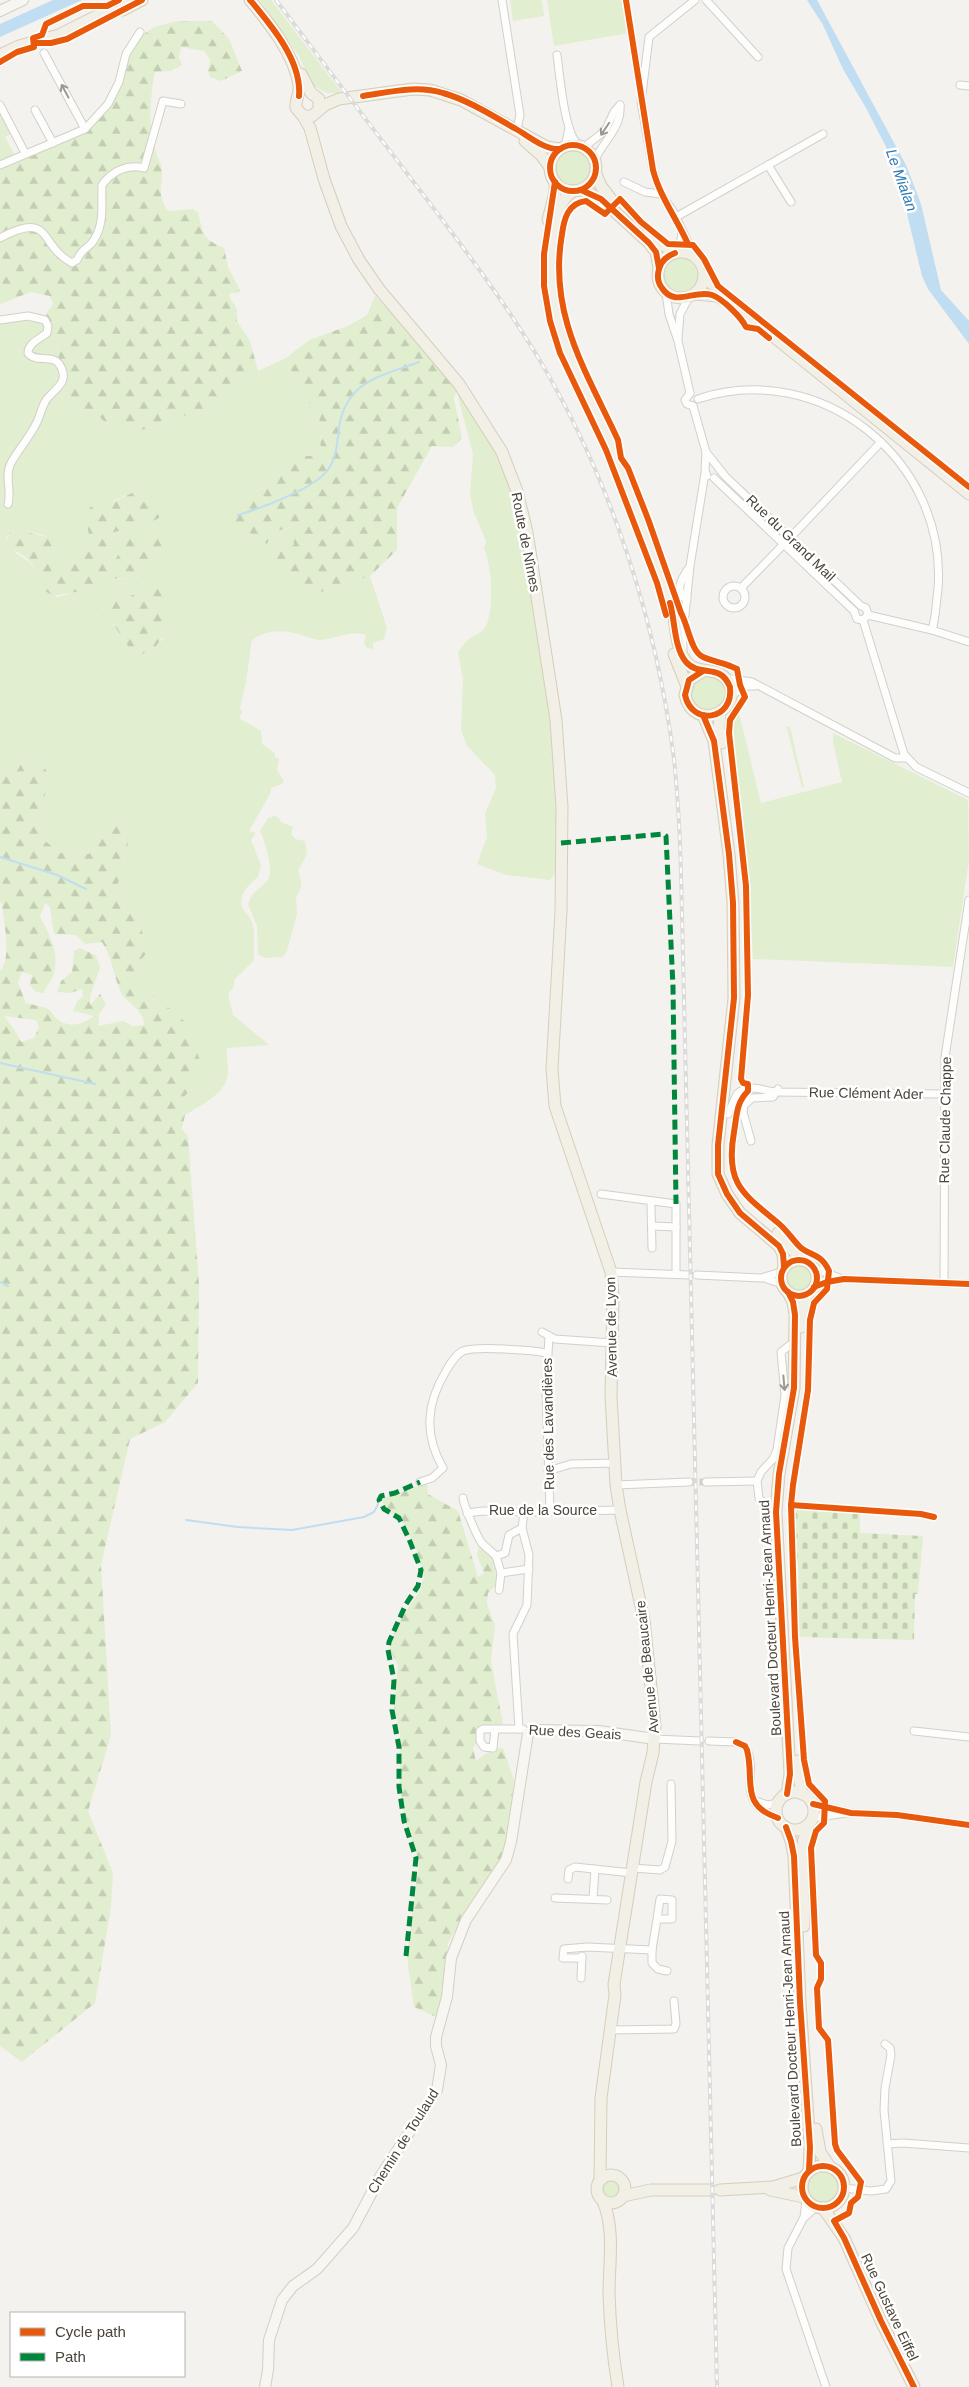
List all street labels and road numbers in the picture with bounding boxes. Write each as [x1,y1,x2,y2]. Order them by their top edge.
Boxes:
street label: Route de Nîmes [508,491,544,593]
street label: Rue du Grand Mail [743,491,839,585]
street label: Rue Claude Chappe [936,1056,954,1184]
street label: Rue Clément Ader [809,1084,924,1102]
street label: Avenue de Lyon [602,1277,620,1377]
street label: Rue des Lavandières [539,1358,557,1490]
street label: Boulevard Docteur Henri-Jean Arnaud [756,1499,784,1737]
street label: Rue de la Source [489,1502,597,1518]
street label: Avenue de Beaucaire [632,1600,662,1734]
street label: Rue des Geais [528,1722,622,1742]
street label: Boulevard Docteur Henri-Jean Arnaud [776,1910,804,2148]
street label: Chemin de Toulaud [364,2086,442,2196]
street label: Rue Gustave Eiffel [858,2251,922,2363]

